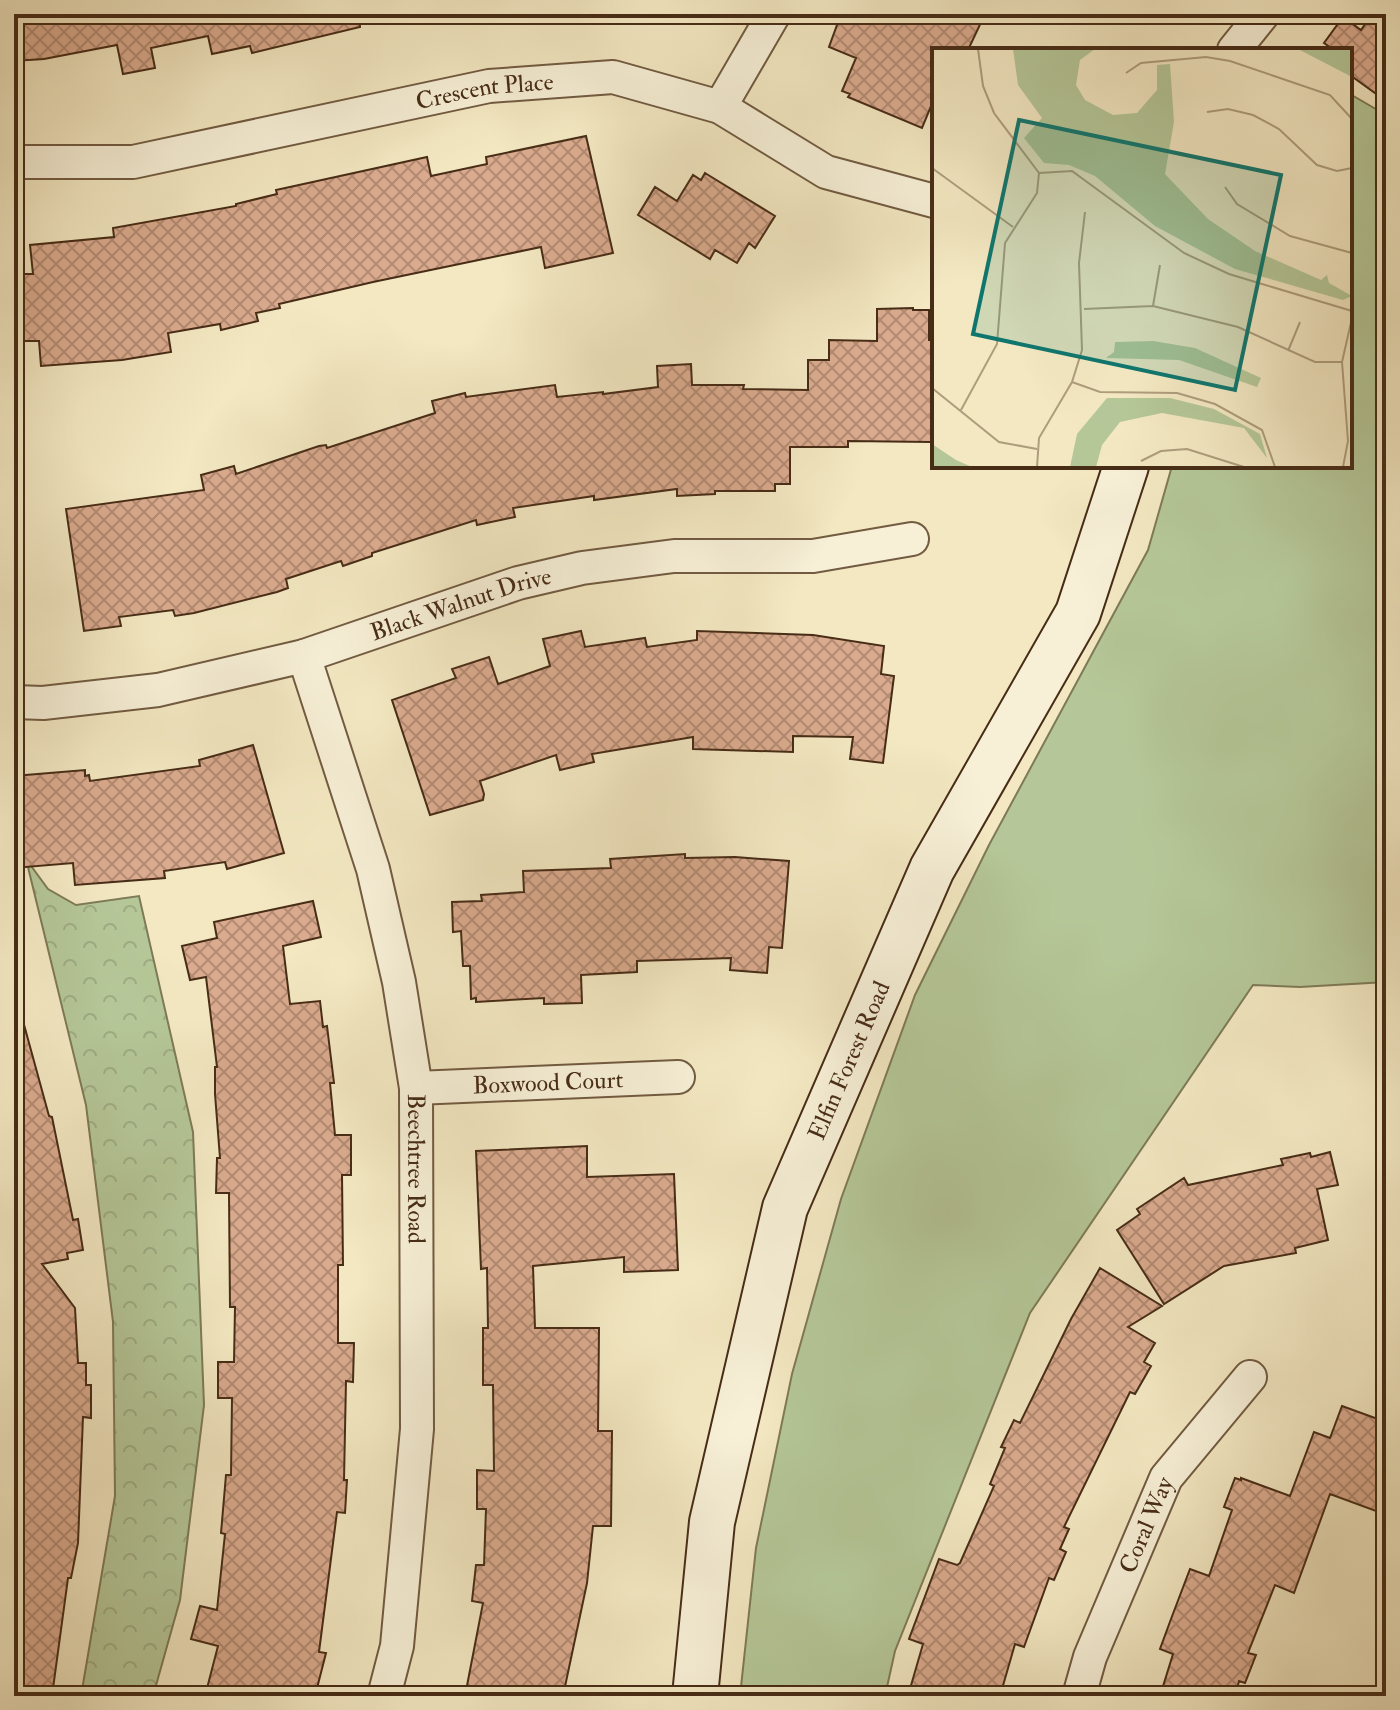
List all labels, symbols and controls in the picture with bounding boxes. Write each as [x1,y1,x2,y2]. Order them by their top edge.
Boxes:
inset map [932,48,1352,468]
street label: Crescent Place [413,66,555,117]
street label: Black Walnut Drive [366,561,554,648]
street label: Elfin Forest Road [801,976,898,1145]
street label: Boxwood Court [472,1064,624,1102]
street label: Beechtree Road [400,1094,431,1244]
street label: Coral Way [1112,1472,1181,1578]

